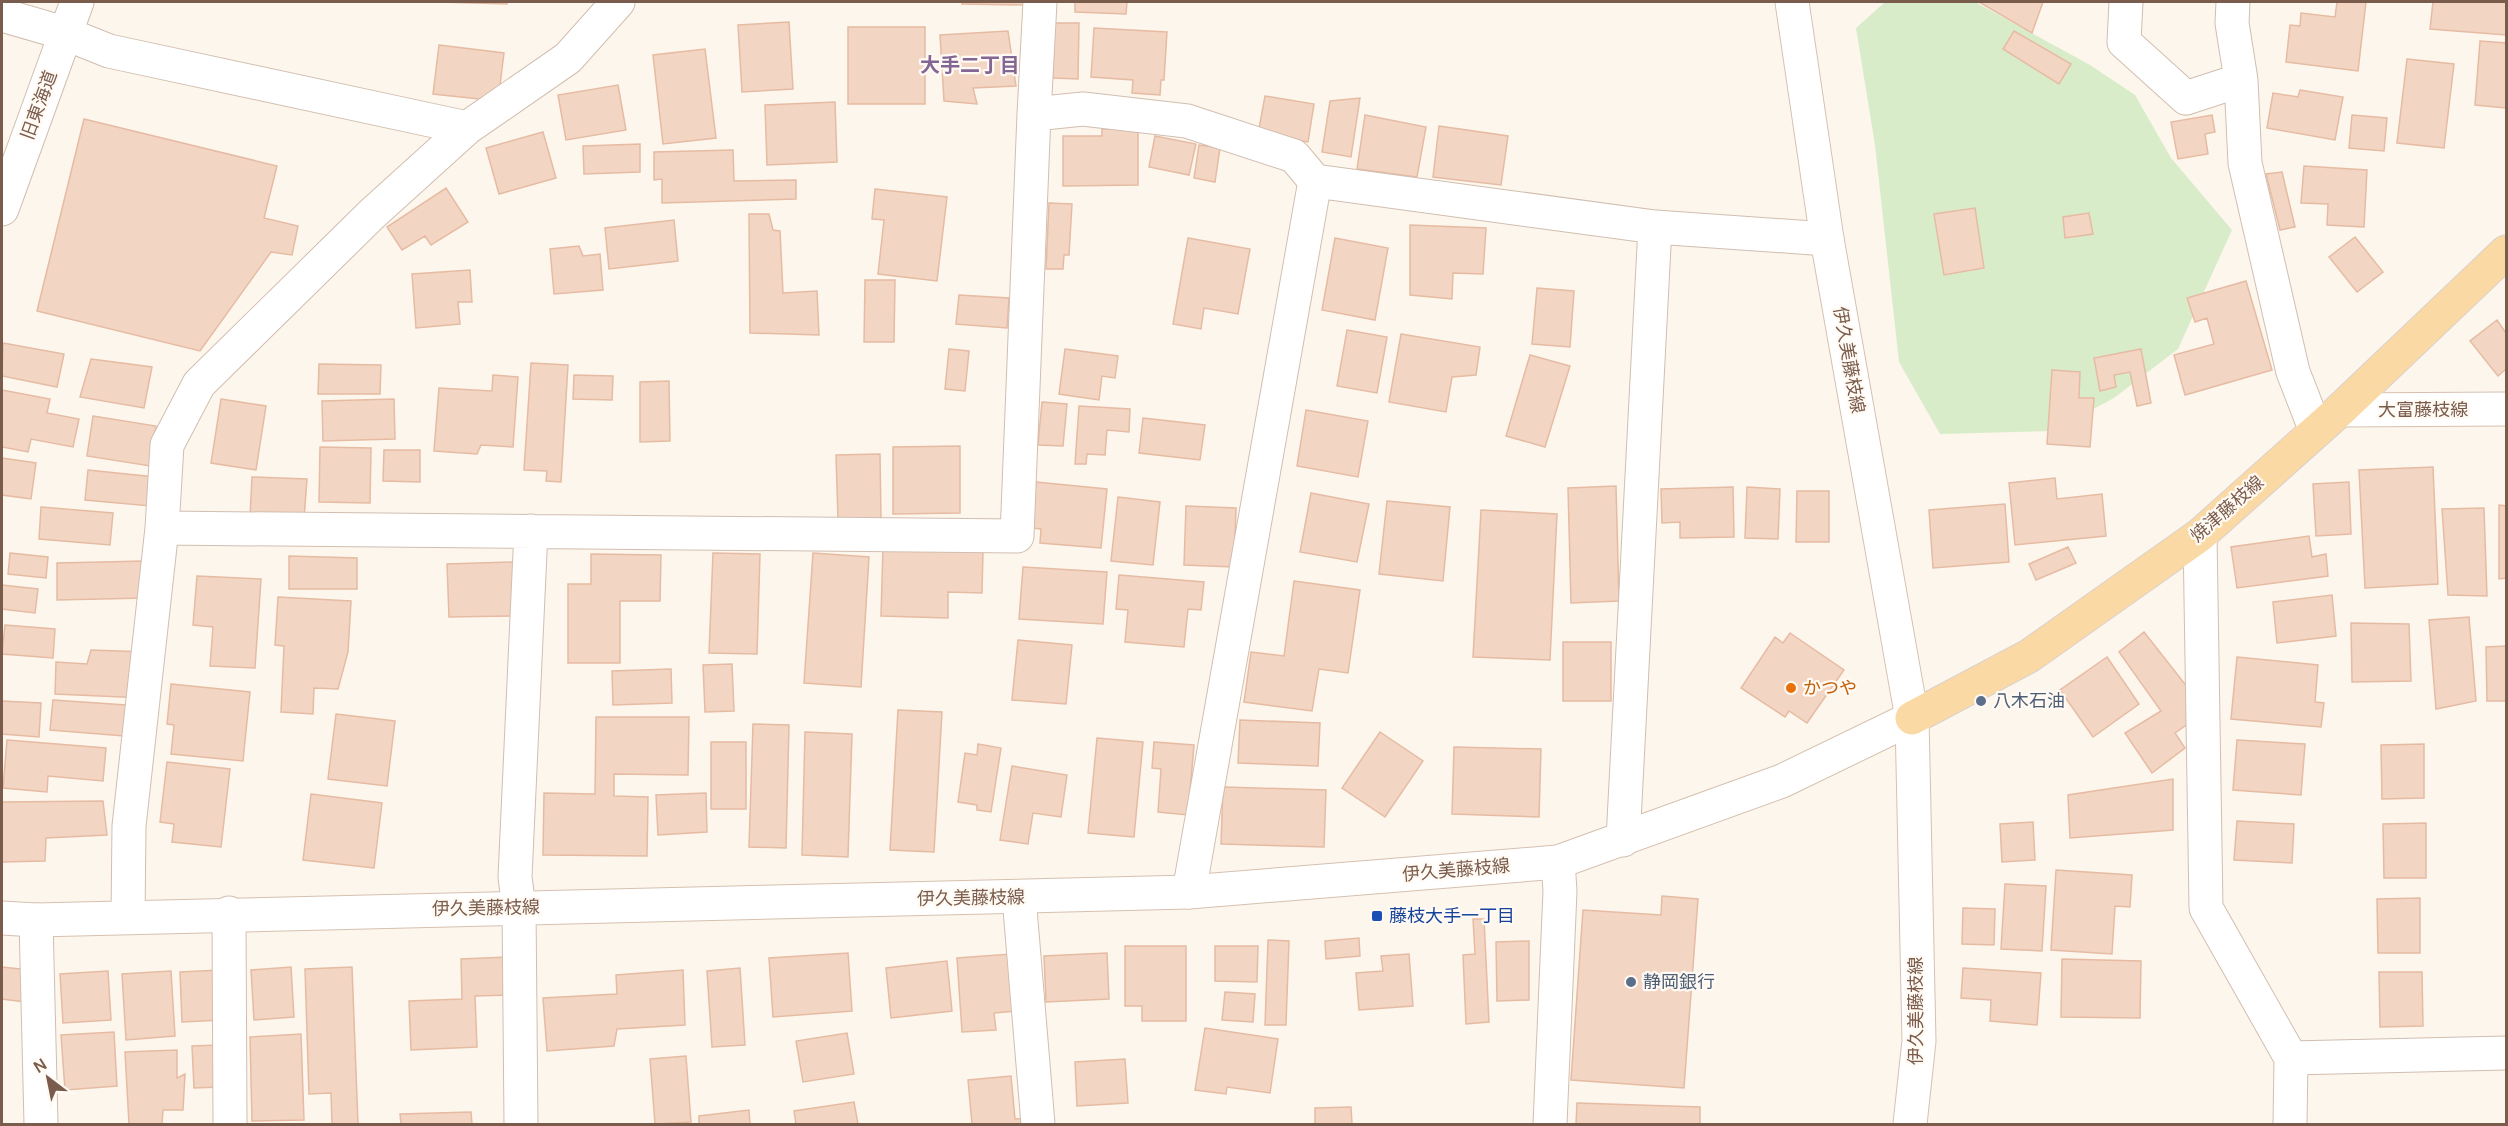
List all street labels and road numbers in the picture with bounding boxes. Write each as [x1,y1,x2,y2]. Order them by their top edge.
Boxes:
street label: 旧東海道 [14,67,62,143]
street label: 伊久美藤枝線 [1829,305,1871,415]
street label: 大富藤枝線 [2378,397,2468,421]
street label: 焼津藤枝線 [2185,470,2268,547]
street label: 伊久美藤枝線 [1401,852,1511,886]
street label: 伊久美藤枝線 [917,884,1025,910]
street label: 伊久美藤枝線 [432,894,540,920]
street label: 伊久美藤枝線 [1903,957,1927,1065]

